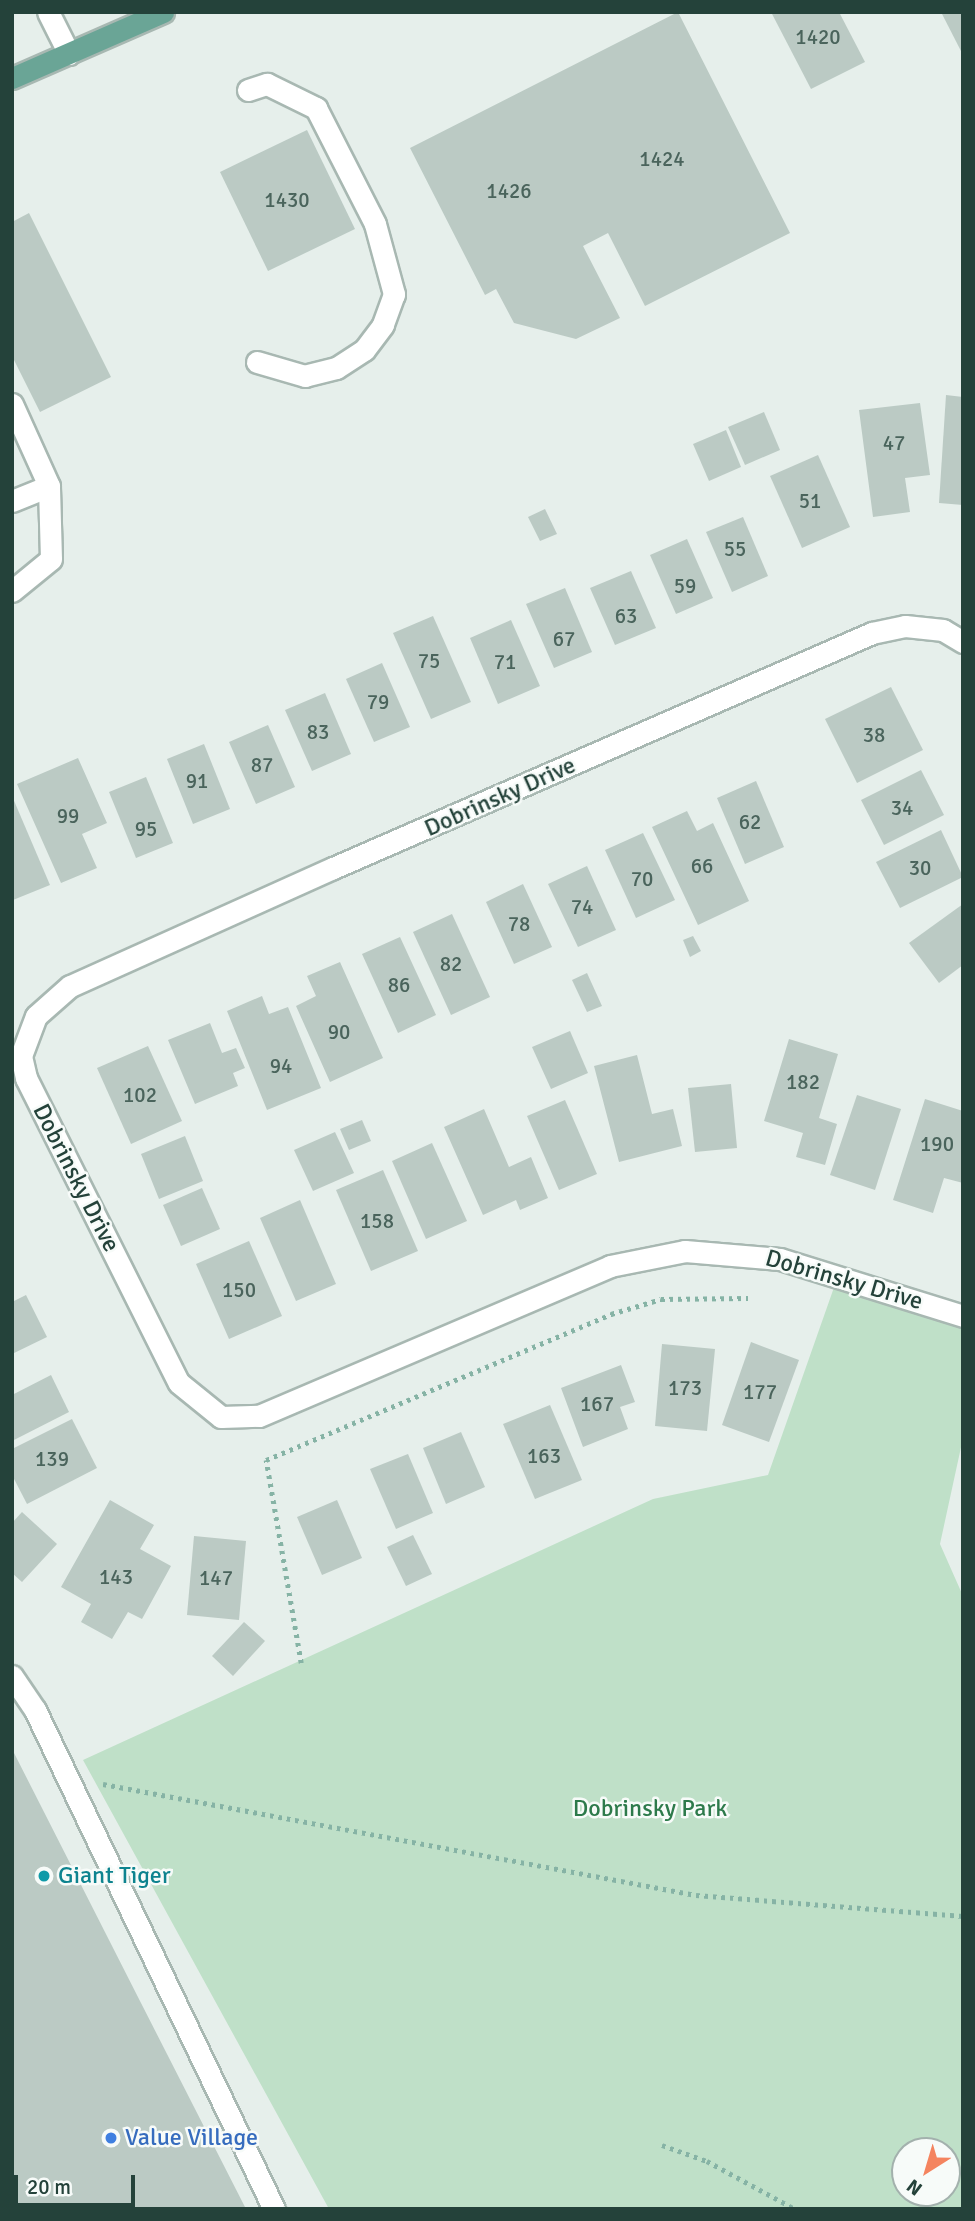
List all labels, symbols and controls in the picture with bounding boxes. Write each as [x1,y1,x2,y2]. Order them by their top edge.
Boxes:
house number: 1420 [795,24,841,50]
house number: 1424 [639,146,685,172]
house number: 1426 [486,178,532,204]
house number: 1430 [264,187,310,213]
house number: 47 [883,430,905,456]
house number: 51 [799,488,821,514]
house number: 55 [724,536,746,562]
house number: 59 [674,573,696,599]
house number: 63 [615,603,637,629]
house number: 67 [553,626,575,652]
house number: 75 [418,648,440,674]
house number: 71 [494,649,516,675]
house number: 79 [367,689,389,715]
house number: 83 [307,719,329,745]
house number: 38 [863,722,885,748]
street label: Dobrinsky Drive [420,751,580,843]
house number: 87 [251,752,273,778]
house number: 91 [186,768,208,794]
house number: 34 [891,795,913,821]
house number: 99 [57,803,79,829]
house number: 62 [739,809,761,835]
house number: 95 [135,816,157,842]
house number: 66 [691,853,713,879]
house number: 30 [909,855,931,881]
house number: 70 [631,866,653,892]
house number: 74 [571,894,593,920]
house number: 78 [508,911,530,937]
house number: 82 [440,951,462,977]
house number: 86 [388,972,410,998]
house number: 90 [328,1019,350,1045]
house number: 94 [270,1053,292,1079]
house number: 182 [786,1069,820,1095]
house number: 102 [123,1082,157,1108]
street label: Dobrinsky Drive [26,1099,126,1257]
house number: 190 [920,1131,954,1157]
house number: 158 [360,1208,394,1234]
street label: Dobrinsky Drive [762,1244,926,1316]
house number: 150 [222,1277,256,1303]
house number: 173 [668,1375,702,1401]
house number: 177 [743,1379,777,1405]
house number: 167 [580,1391,614,1417]
house number: 163 [527,1443,561,1469]
house number: 139 [35,1446,69,1472]
house number: 143 [99,1564,133,1590]
house number: 147 [199,1565,233,1591]
park label: Dobrinsky Park [573,1795,727,1823]
place label: Giant Tiger [58,1862,171,1890]
marker: Giant Tiger [36,1868,52,1884]
place label: Value Village [125,2124,258,2152]
marker: Value Village [103,2130,119,2146]
north arrow [891,2137,961,2207]
scale bar [18,2162,138,2206]
text: 20 m [27,2174,71,2200]
text: N [902,2174,927,2201]

